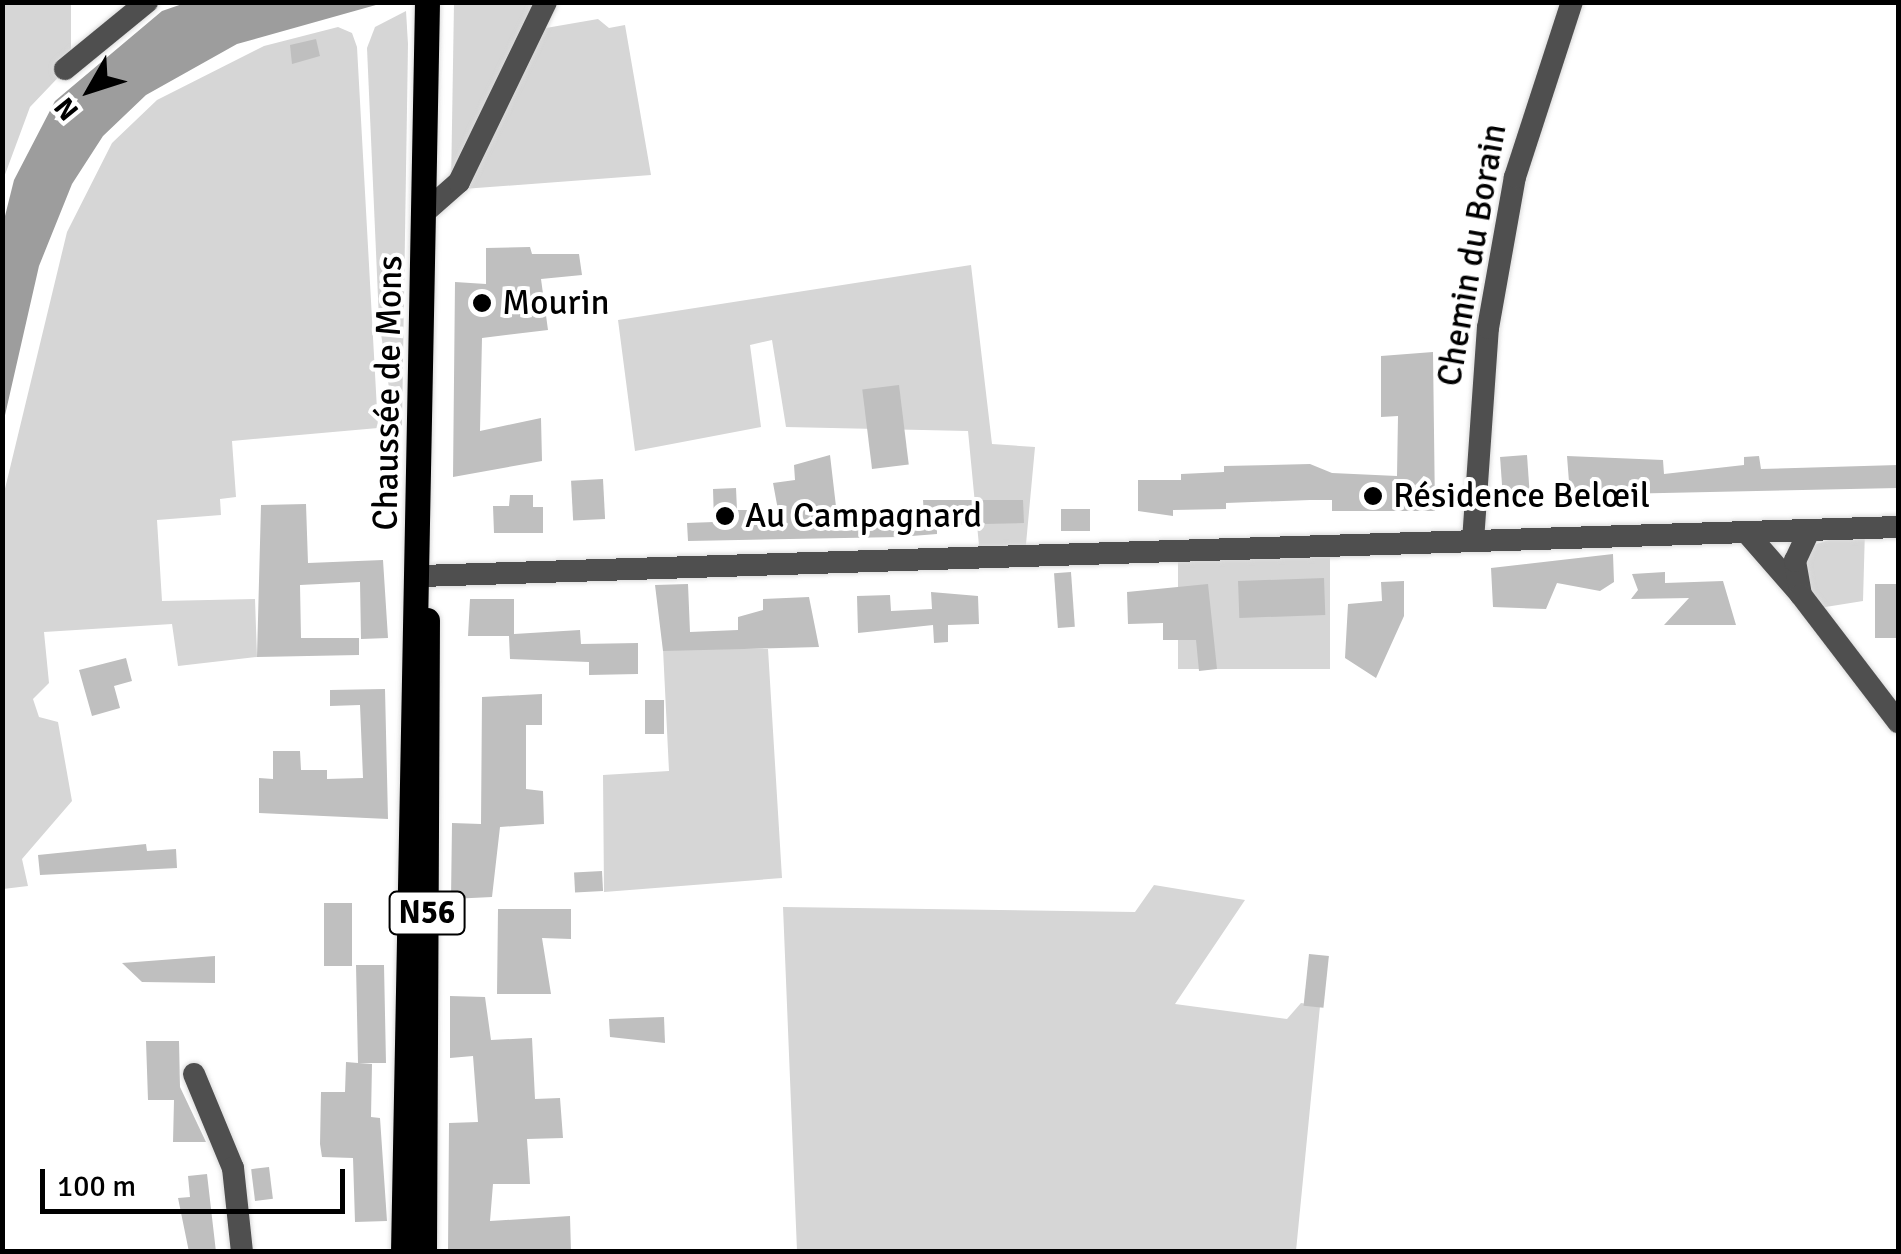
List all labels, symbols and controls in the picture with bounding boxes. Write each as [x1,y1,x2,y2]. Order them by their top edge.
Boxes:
north arrow [40,40,140,140]
text: N [47,91,86,127]
street label: Chemin du Borain [1428,121,1516,389]
street label: Chaussée de Mons [365,255,411,531]
place label: Mourin [502,282,610,324]
marker: Mourin [471,292,493,314]
place label: Résidence Belœil [1393,475,1650,517]
marker: Résidence Belœil [1362,485,1384,507]
place label: Au Campagnard [745,495,982,537]
marker: Au Campagnard [714,505,736,527]
road number: N56 [387,886,467,940]
scale bar [45,1149,350,1211]
text: 100 m [57,1168,136,1205]

